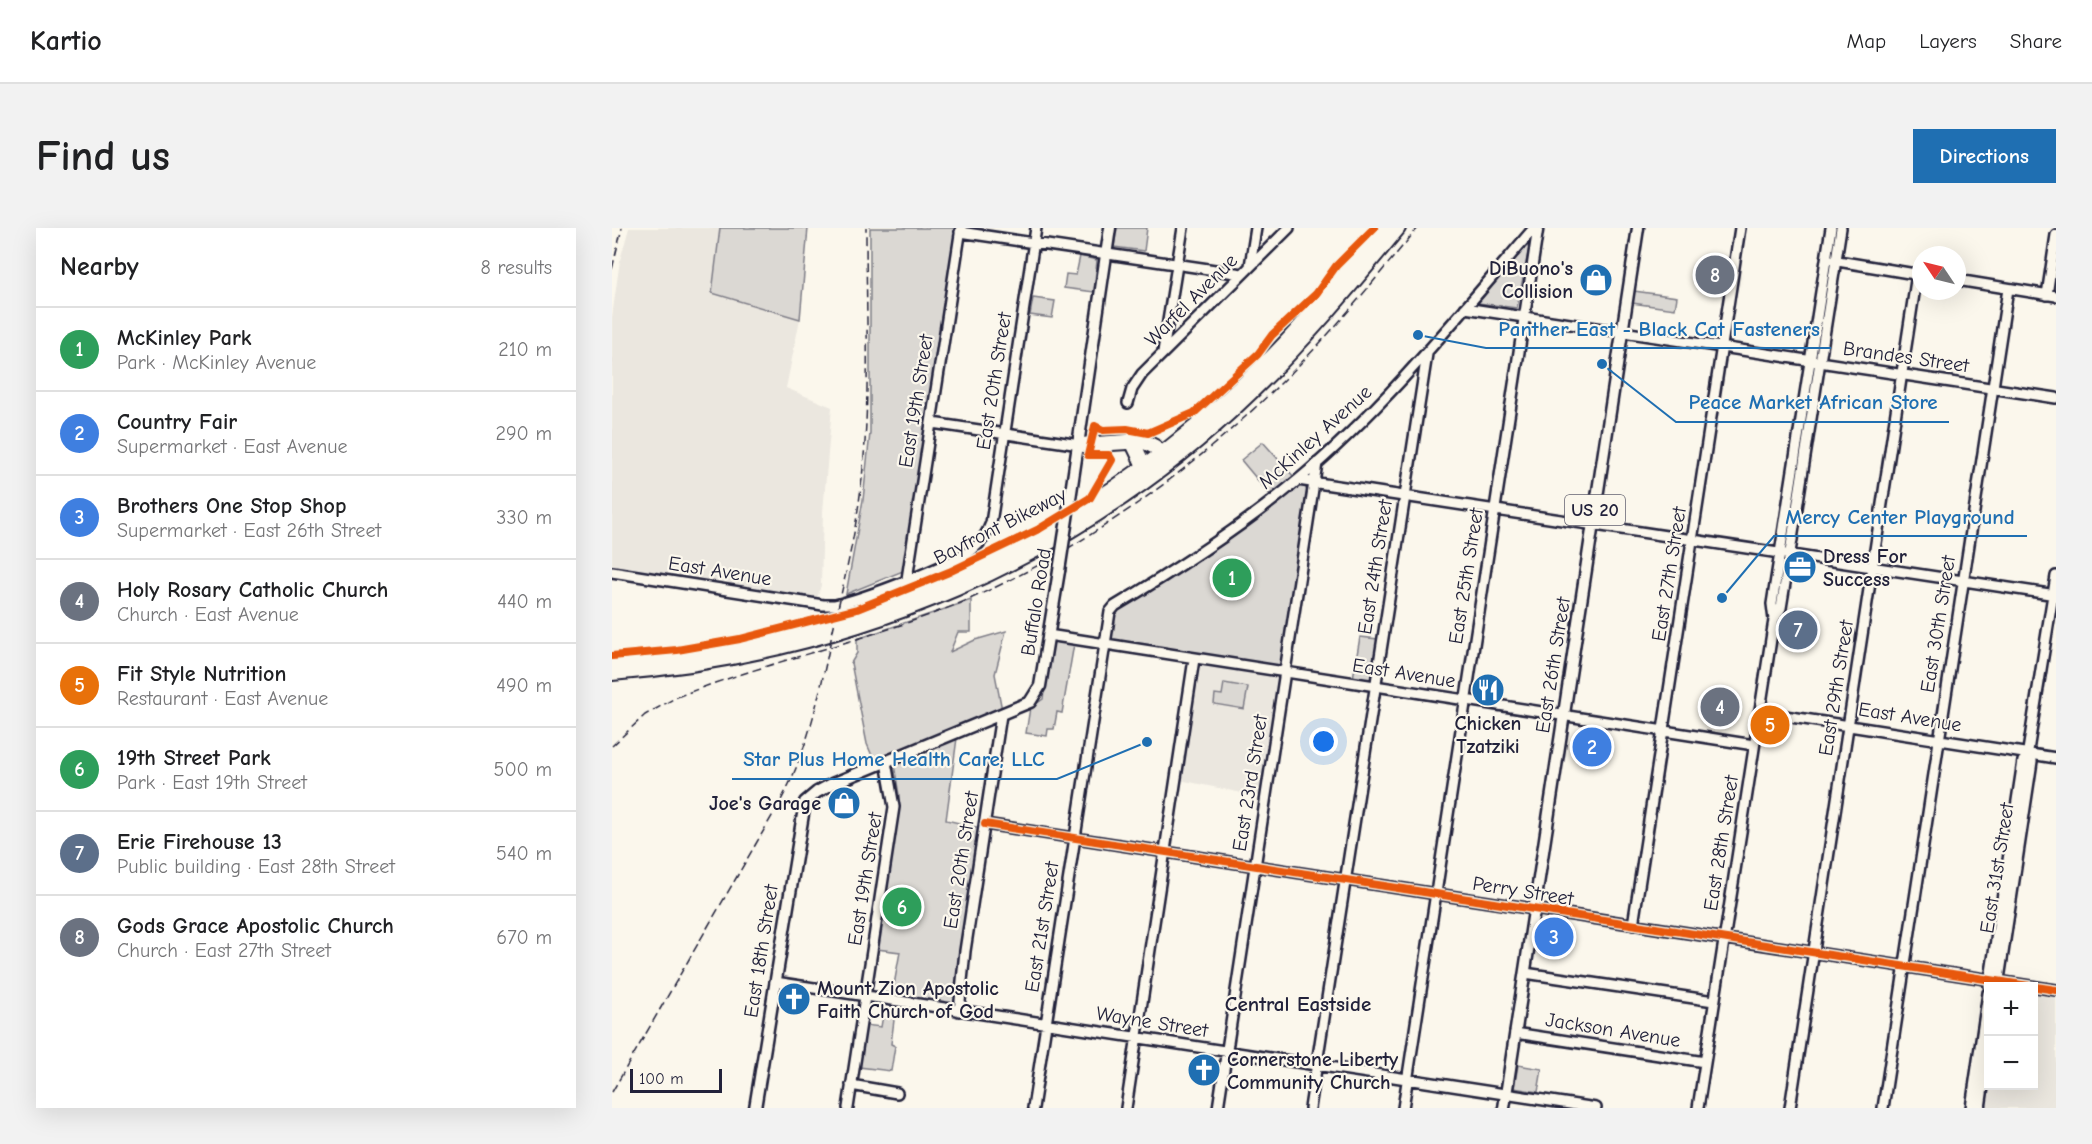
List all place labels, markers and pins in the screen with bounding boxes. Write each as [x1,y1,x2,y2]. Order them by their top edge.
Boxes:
pin: 8 [1696,252,1734,298]
place label: DiBuono's Collision [1489,257,1573,303]
shop icon: DiBuono's Collision [1578,262,1614,298]
callout: Panther East - Black Cat Fasteners [1486,309,1831,348]
callout: Peace Market African Store [1676,383,1949,422]
callout: Mercy Center Playground [1774,497,2027,536]
place label: Dress For Success [1823,545,1907,591]
office icon: Dress For Success [1782,549,1818,585]
pin: 1 [1212,556,1252,600]
pin: 7 [1778,608,1818,652]
restaurant icon: Chicken Tzatziki [1470,672,1506,708]
pin: 4 [1700,684,1740,730]
pin: 5 [1750,702,1790,748]
place label: Chicken Tzatziki [1455,712,1521,758]
pin: 2 [1572,724,1612,770]
callout: Star Plus Home Health Care, LLC [732,740,1057,779]
shop icon: Joe's Garage [826,785,862,821]
place label: Joe's Garage [709,792,821,815]
pin: 6 [882,884,922,930]
pin: 3 [1534,914,1574,960]
place label: Mount Zion Apostolic Faith Church of God [817,977,999,1023]
church icon: Mount Zion Apostolic Faith Church of God [776,981,812,1017]
place label: Cornerstone Liberty Community Church [1227,1048,1399,1094]
church icon: Cornerstone Liberty Community Church [1186,1052,1222,1088]

